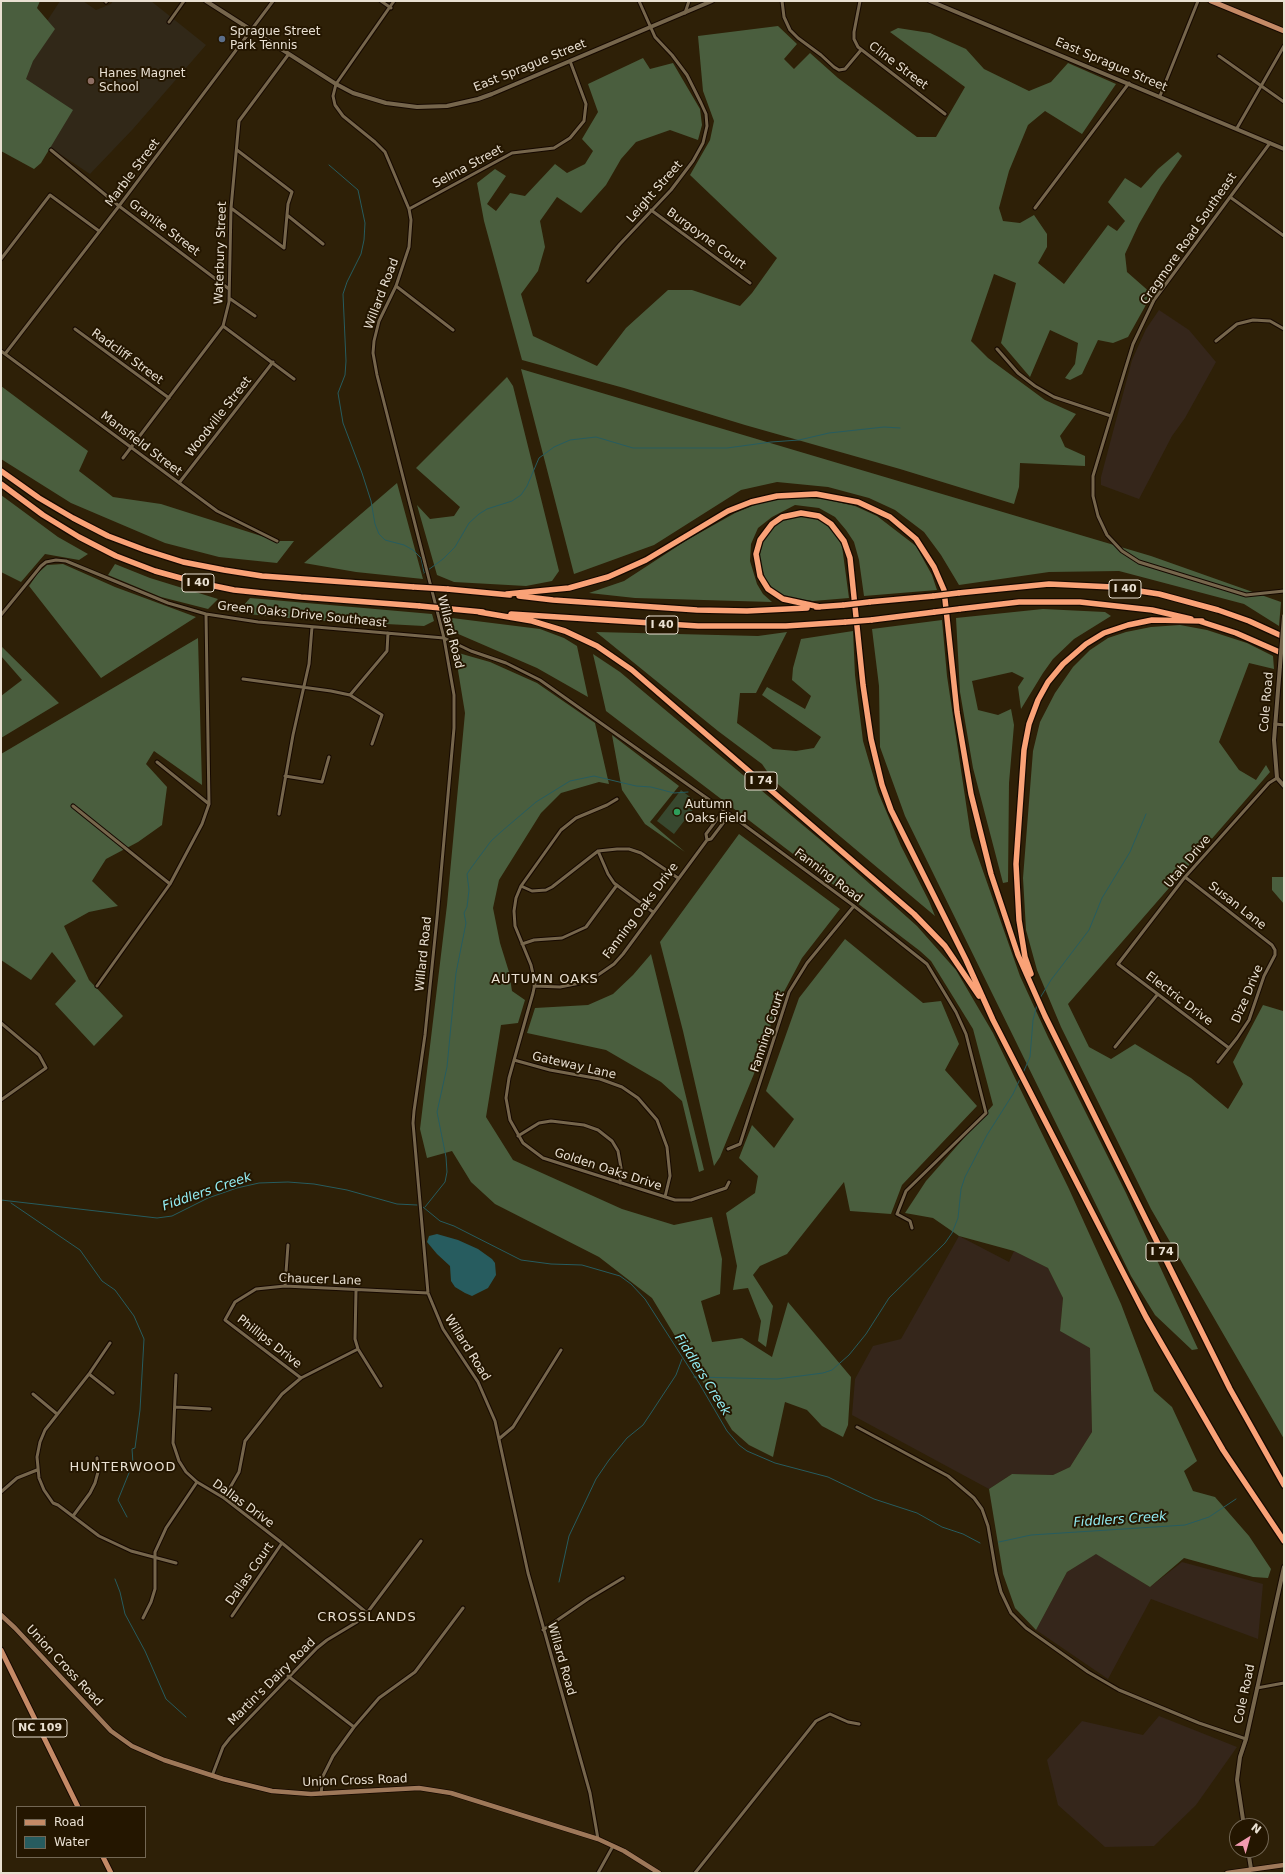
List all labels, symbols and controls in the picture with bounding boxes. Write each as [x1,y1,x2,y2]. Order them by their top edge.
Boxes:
place label: Sprague Street Park Tennis [230,25,320,53]
marker: Sprague Street Park Tennis [217,34,227,44]
street label: East Sprague Street [1053,35,1169,95]
street label: East Sprague Street [472,37,588,95]
street label: Cline Street [866,39,930,93]
place label: Hanes Magnet School [99,67,185,95]
marker: Hanes Magnet School [86,76,96,86]
street label: Marble Street [103,136,163,210]
street label: Selma Street [430,142,506,192]
street label: Leight Street [624,158,686,226]
street label: Cragmore Road Southeast [1138,170,1240,308]
street label: Granite Street [126,197,202,259]
street label: Waterbury Street [212,201,230,305]
street label: Burgoyne Court [664,205,748,273]
street label: Willard Road [362,256,402,332]
street label: Radcliff Street [88,326,166,388]
street label: Woodville Street [183,374,255,460]
street label: Mansfield Street [98,409,184,479]
road number: I 40 [182,574,214,592]
road number: I 40 [1109,580,1141,598]
street label: Willard Road [434,594,466,670]
street label: Green Oaks Drive Southeast [217,599,387,631]
road number: I 40 [646,616,678,634]
street label: Cole Road [1257,671,1277,733]
road number: I 74 [745,772,777,790]
place label: Autumn Oaks Field [685,798,747,826]
marker: Autumn Oaks Field [672,807,682,817]
street label: Utah Drive [1162,833,1214,891]
street label: Fanning Road [791,846,865,906]
street label: Fanning Oaks Drive [600,860,682,962]
street label: Susan Lane [1205,879,1269,933]
street label: Willard Road [413,916,435,992]
street label: Dize Drive [1229,963,1267,1025]
street label: Electric Drive [1143,969,1215,1029]
district label: AUTUMN OAKS [491,972,599,988]
street label: Fanning Court [748,990,788,1074]
street label: Gateway Lane [531,1049,617,1083]
street label: Golden Oaks Drive [552,1146,664,1194]
water label: Fiddlers Creek [160,1169,254,1215]
road number: I 74 [1146,1243,1178,1261]
street label: Chaucer Lane [278,1271,362,1289]
street label: Phillips Drive [234,1312,304,1372]
street label: Willard Road [441,1312,493,1384]
water label: Fiddlers Creek [671,1331,733,1419]
district label: HUNTERWOOD [69,1460,177,1476]
street label: Dallas Drive [209,1477,277,1531]
water label: Fiddlers Creek [1073,1509,1167,1531]
street label: Dallas Court [223,1540,277,1608]
district label: CROSSLANDS [317,1610,417,1626]
street label: Willard Road [544,1621,578,1697]
street label: Union Cross Road [23,1623,105,1709]
street label: Martin's Dairy Road [225,1635,319,1729]
street label: Cole Road [1232,1663,1258,1725]
road number: NC 109 [13,1719,67,1737]
street label: Union Cross Road [302,1772,408,1790]
legend [16,1806,146,1858]
text: Road [54,1815,84,1829]
north arrow [1229,1818,1269,1858]
text: N [1248,1821,1264,1837]
text: Water [54,1835,89,1849]

